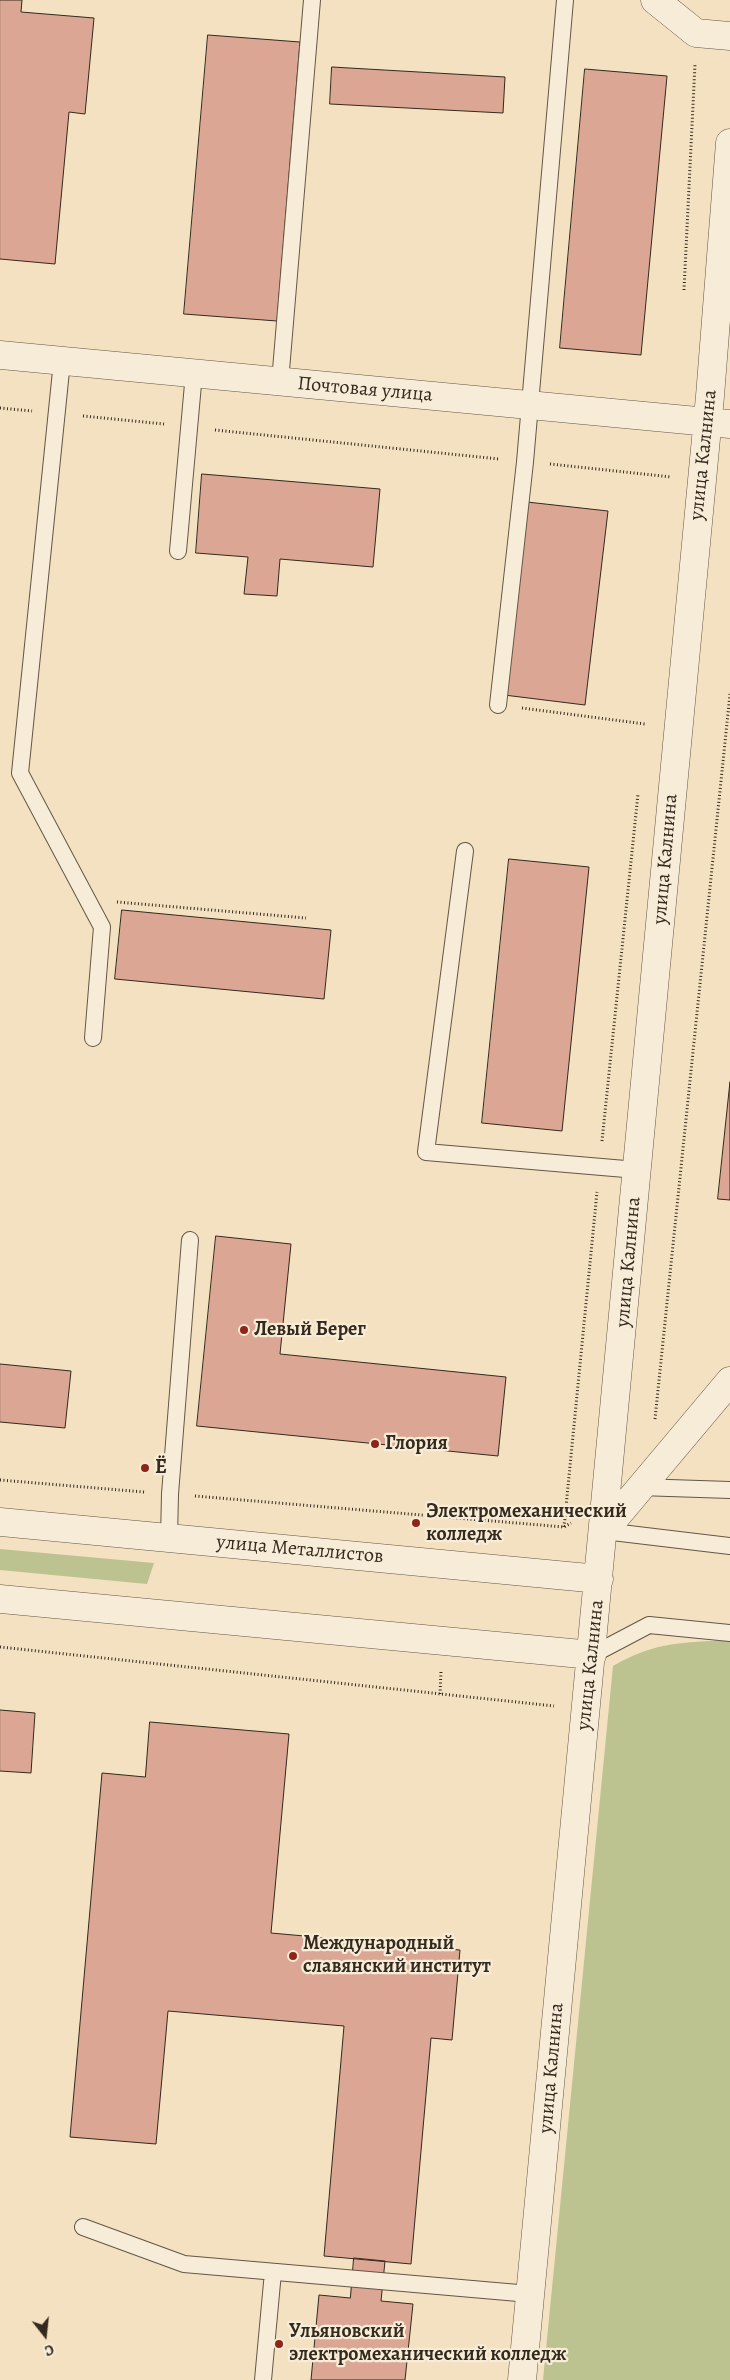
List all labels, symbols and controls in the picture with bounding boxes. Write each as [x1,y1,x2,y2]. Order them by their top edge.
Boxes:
street label: Почтовая улица [296,372,434,408]
street label: улица Калнина [685,389,723,521]
street label: улица Калнина [648,793,684,925]
street label: улица Калнина [611,1196,647,1328]
place label: Левый Берег [254,1318,366,1342]
marker: Левый Берег [238,1324,250,1336]
place label: Глория [385,1432,448,1456]
marker: Глория [369,1438,381,1450]
place label: Ё [155,1456,167,1480]
marker: Ё [139,1462,151,1474]
place label: Электромеханический колледж [426,1500,627,1547]
marker: Электромеханический колледж [410,1517,422,1529]
street label: улица Металлистов [216,1531,384,1569]
street label: улица Калнина [572,1599,610,1731]
place label: Международный славянский институт [303,1932,491,1979]
marker: Международный славянский институт [287,1950,299,1962]
street label: улица Калнина [534,2002,570,2134]
north arrow [20,2310,70,2360]
place label: Ульяновский электромеханический колледж [289,2320,566,2367]
marker: Ульяновский электромеханический колледж [273,2338,285,2350]
text: С [43,2340,56,2360]

